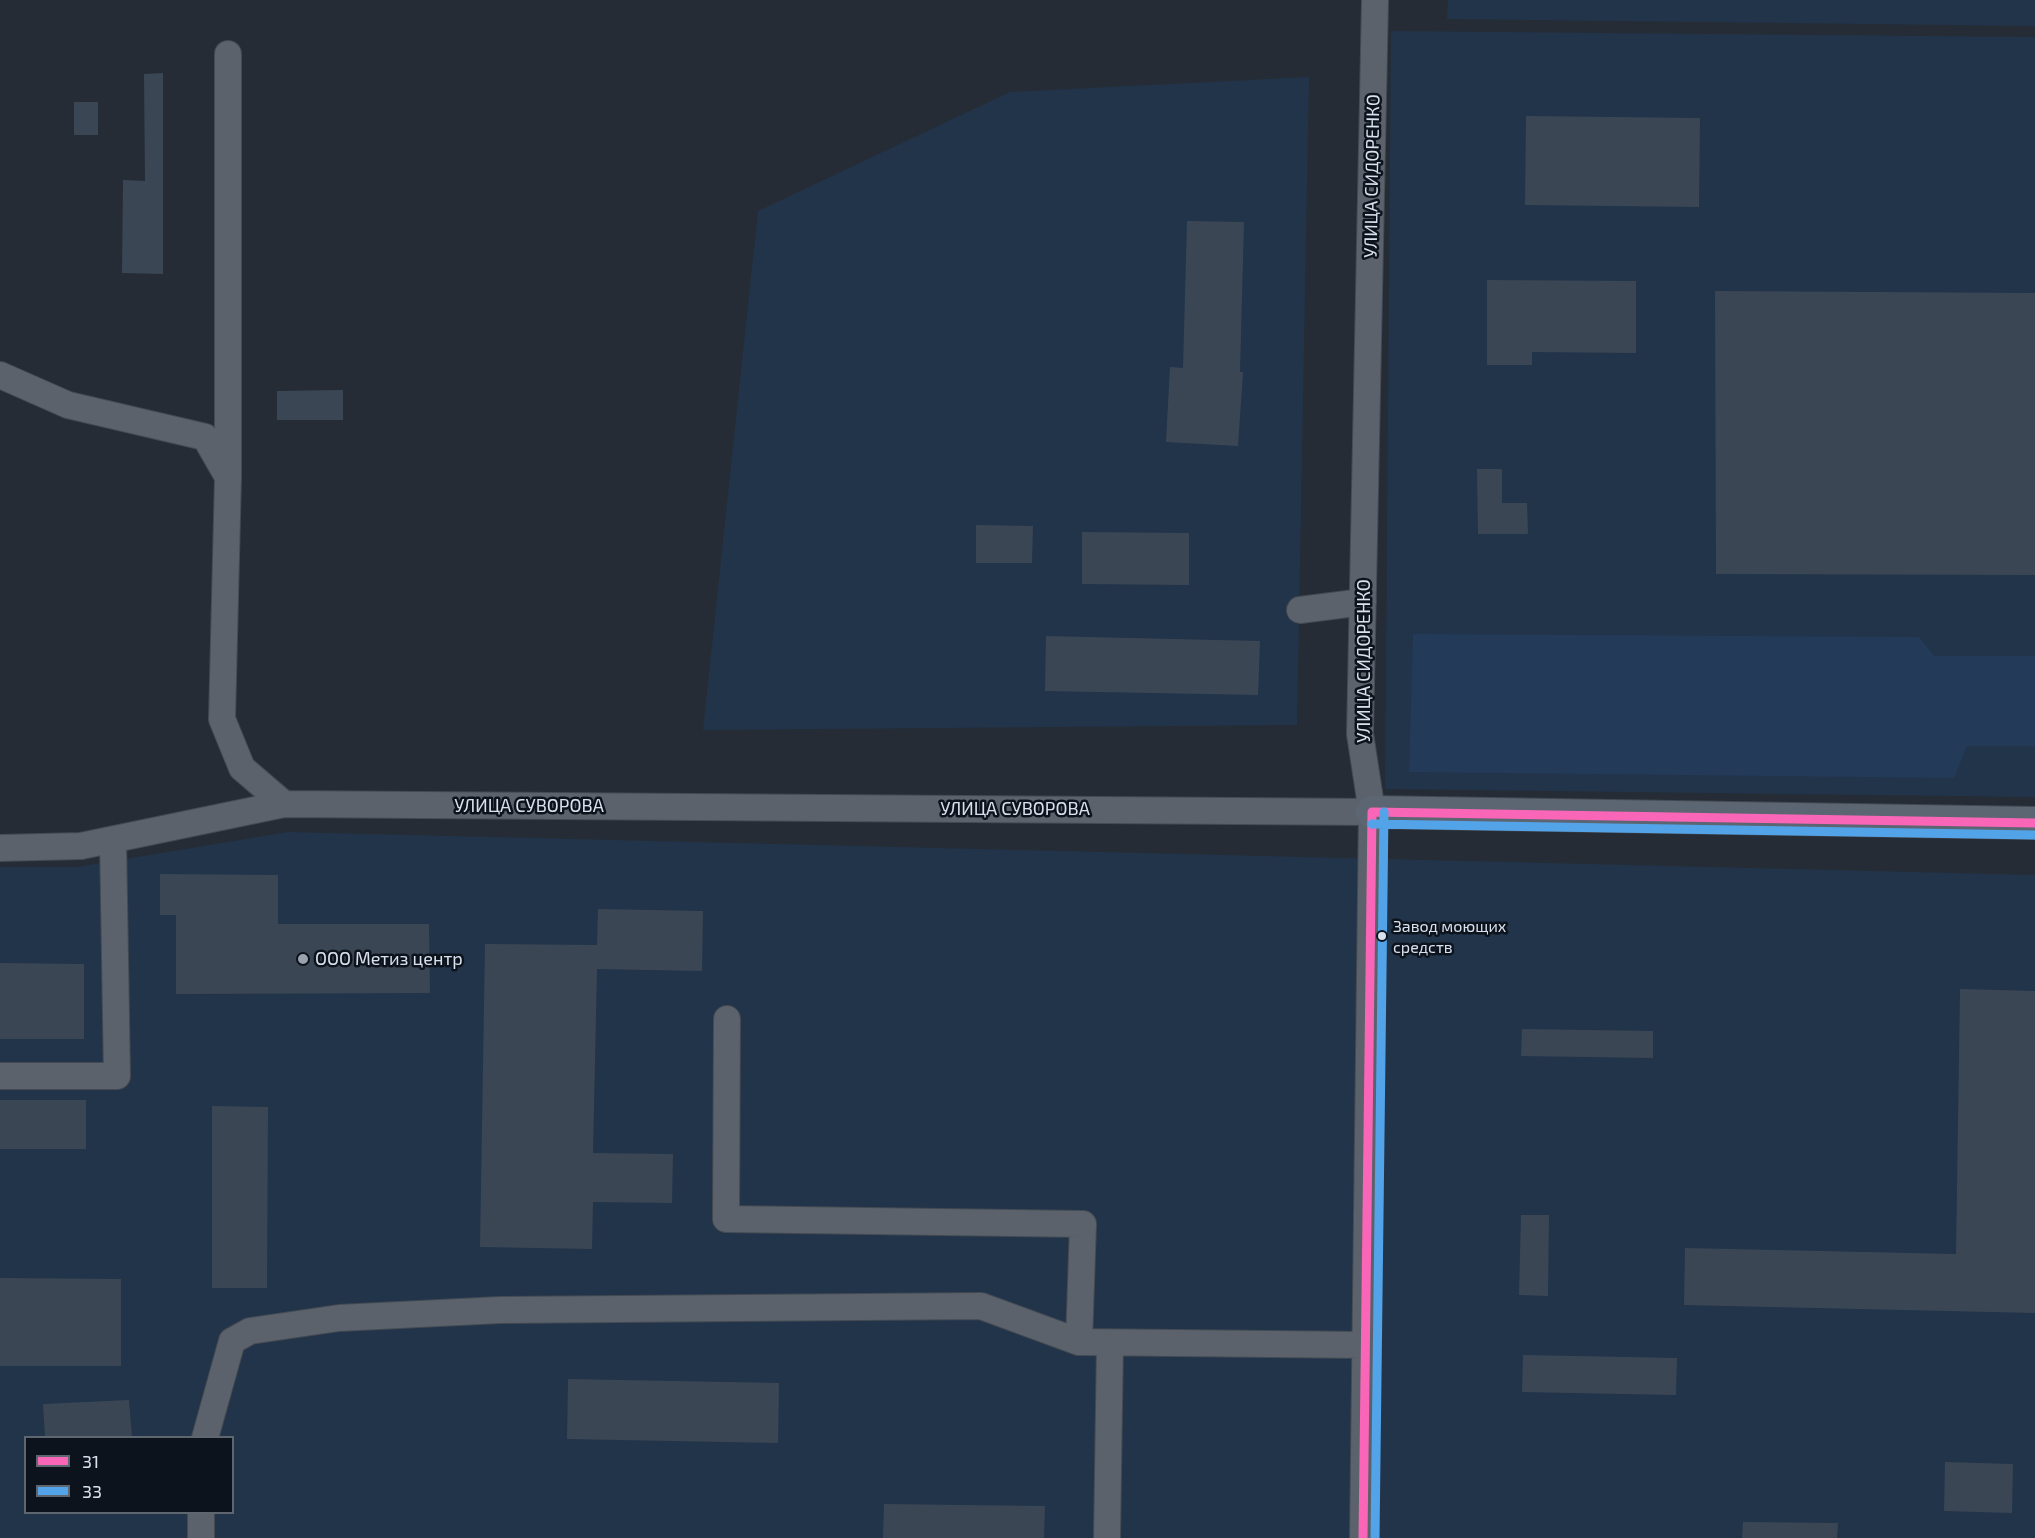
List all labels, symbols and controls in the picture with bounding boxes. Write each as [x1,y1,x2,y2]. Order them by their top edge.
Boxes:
street label: УЛИЦА СИДОРЕНКО [1360,94,1384,258]
street label: УЛИЦА СИДОРЕНКО [1353,579,1375,743]
street label: УЛИЦА СУВОРОВА [454,795,604,817]
street label: УЛИЦА СУВОРОВА [940,798,1090,820]
place label: Завод моющих средств [1393,917,1506,955]
marker: Завод моющих средств [1376,930,1388,942]
place label: ООО Метиз центр [315,948,463,970]
marker: ООО Метиз центр [296,952,310,966]
legend [24,1436,234,1514]
text: 31 [82,1450,99,1472]
text: 33 [82,1480,102,1502]

